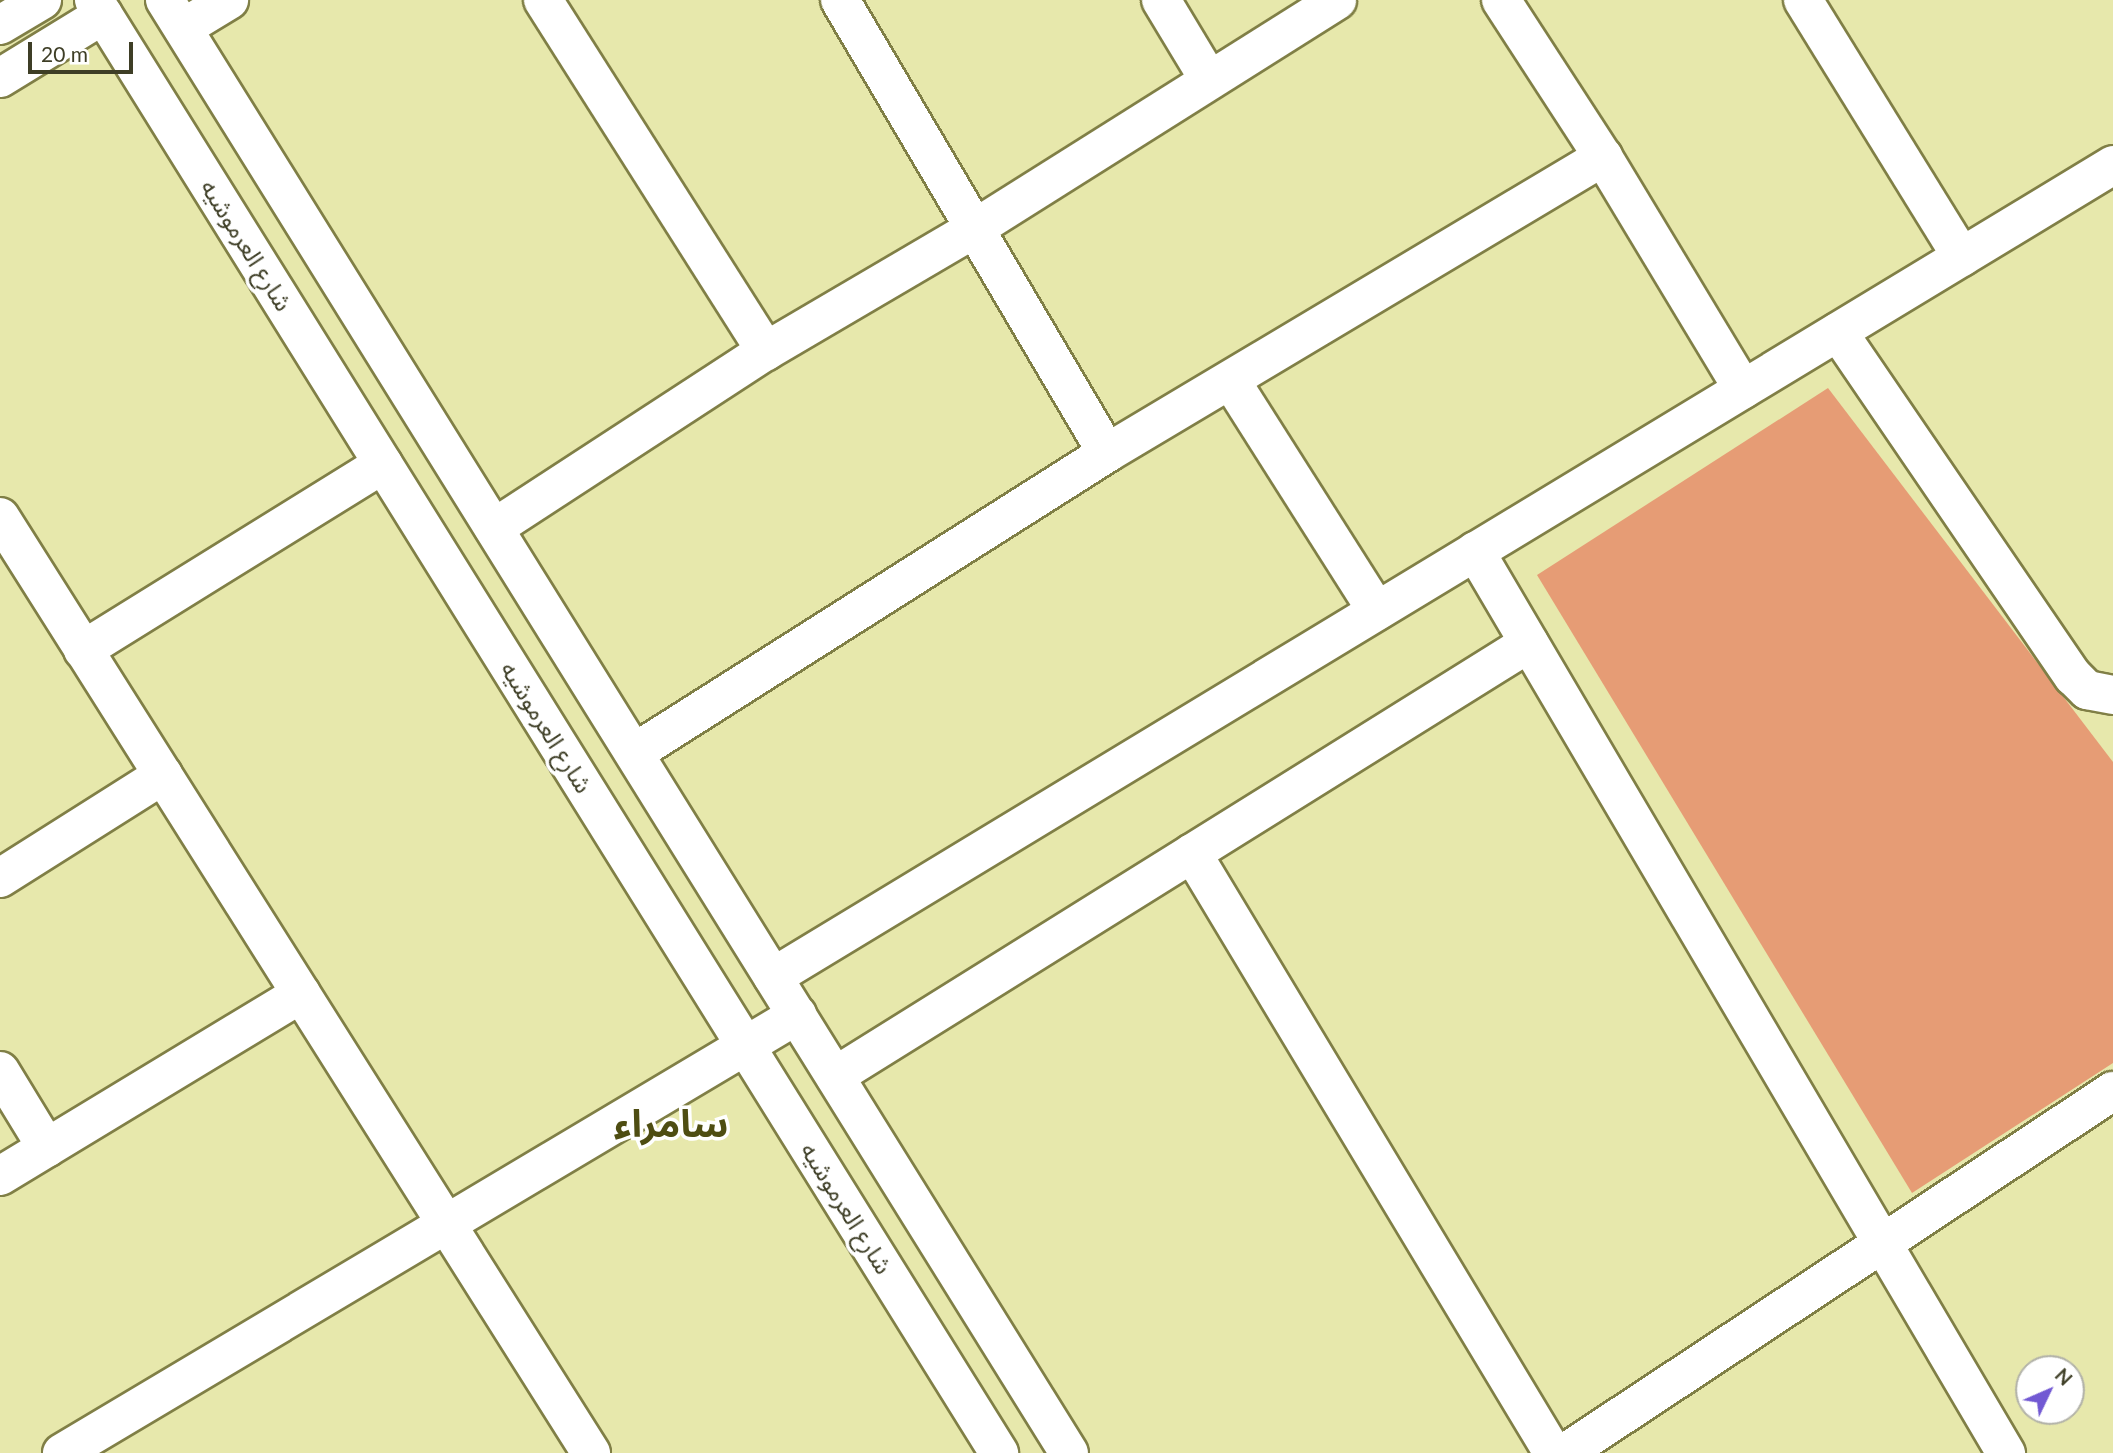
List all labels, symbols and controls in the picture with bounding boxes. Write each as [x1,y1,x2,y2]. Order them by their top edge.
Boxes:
scale bar [32,28,136,72]
text: 20 m [41,41,88,66]
street label: شارع العرموشيه [195,174,299,316]
street label: شارع العرموشيه [495,656,599,798]
district label: سامراء [614,1100,728,1146]
street label: شارع العرموشيه [795,1137,899,1279]
north arrow [2015,1355,2085,1425]
text: N [2051,1363,2077,1390]

